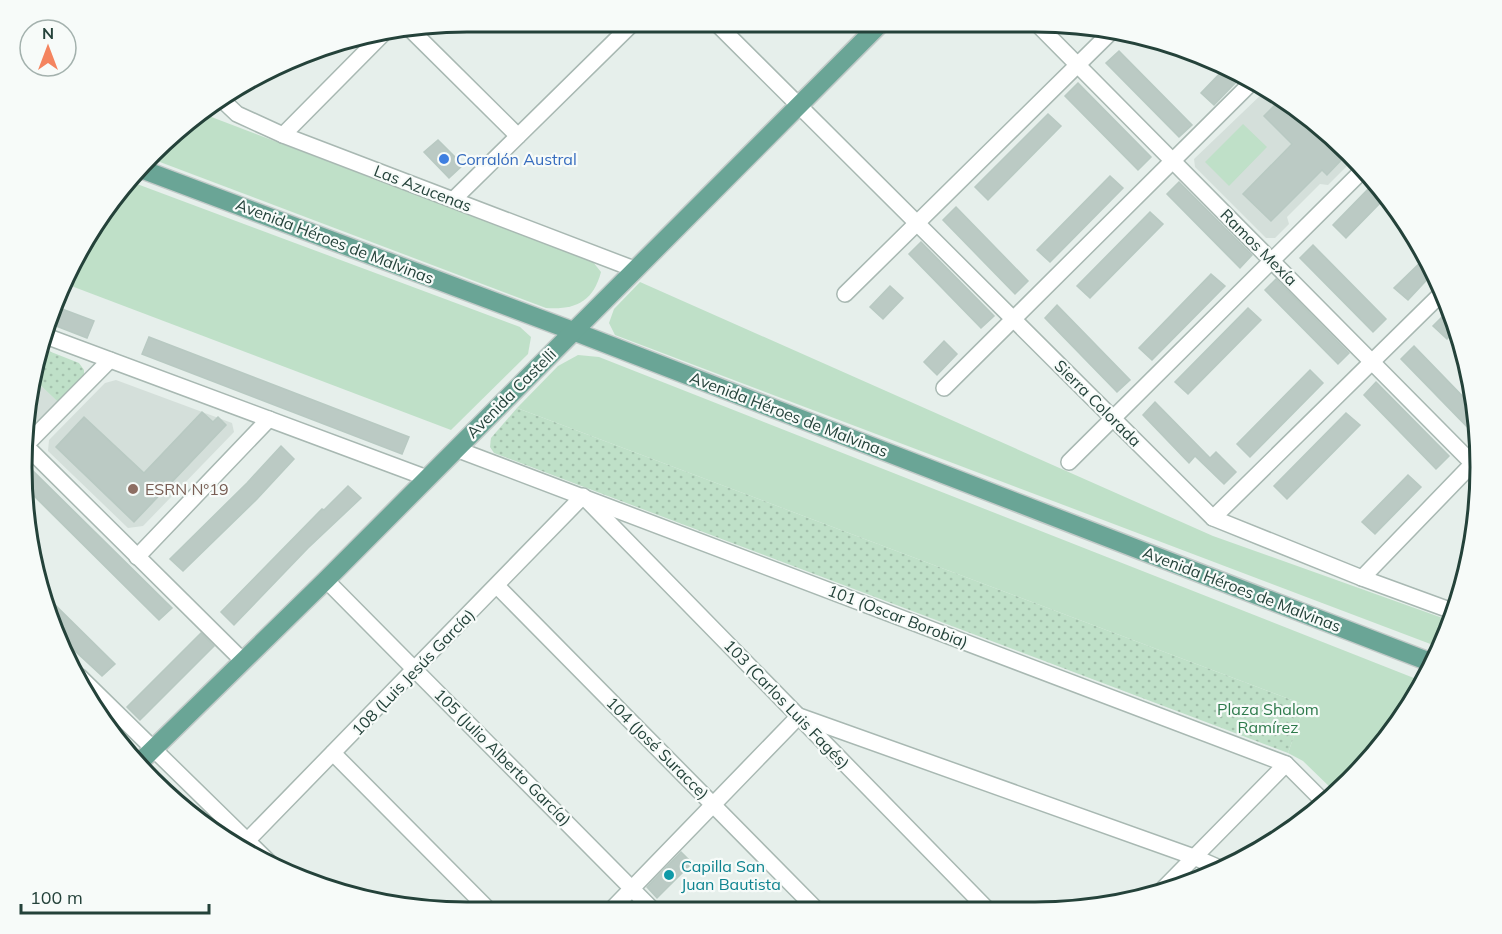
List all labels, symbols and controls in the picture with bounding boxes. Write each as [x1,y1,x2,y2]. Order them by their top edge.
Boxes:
north arrow [18,18,78,78]
text: N [42,23,54,43]
place label: Corralón Austral [456,149,577,169]
marker: Corralón Austral [437,152,451,166]
street label: Las Azucenas [371,160,475,216]
street label: Avenida Héroes de Malvinas [233,194,437,288]
street label: Ramos Mexía [1216,204,1302,290]
street label: Avenida Castelli [462,344,560,442]
street label: Sierra Colorada [1050,355,1146,451]
street label: Avenida Héroes de Malvinas [687,367,891,461]
place label: ESRN N°19 [145,479,229,499]
marker: ESRN N°19 [126,482,140,496]
street label: Avenida Héroes de Malvinas [1140,542,1344,636]
street label: 101 (Oscar Borobia) [825,580,971,652]
street label: 108 (Luis Jesús García) [347,604,479,740]
street label: 103 (Carlos Luis Fagés) [720,635,854,773]
street label: 105 (Julio Alberto García) [430,684,576,830]
street label: 104 (José Suracce) [603,693,713,803]
park label: Plaza Shalom Ramírez [1217,699,1319,737]
place label: Capilla San Juan Bautista [681,856,781,894]
marker: Capilla San Juan Bautista [662,868,676,882]
scale bar [21,877,208,915]
text: 100 m [30,886,83,909]

